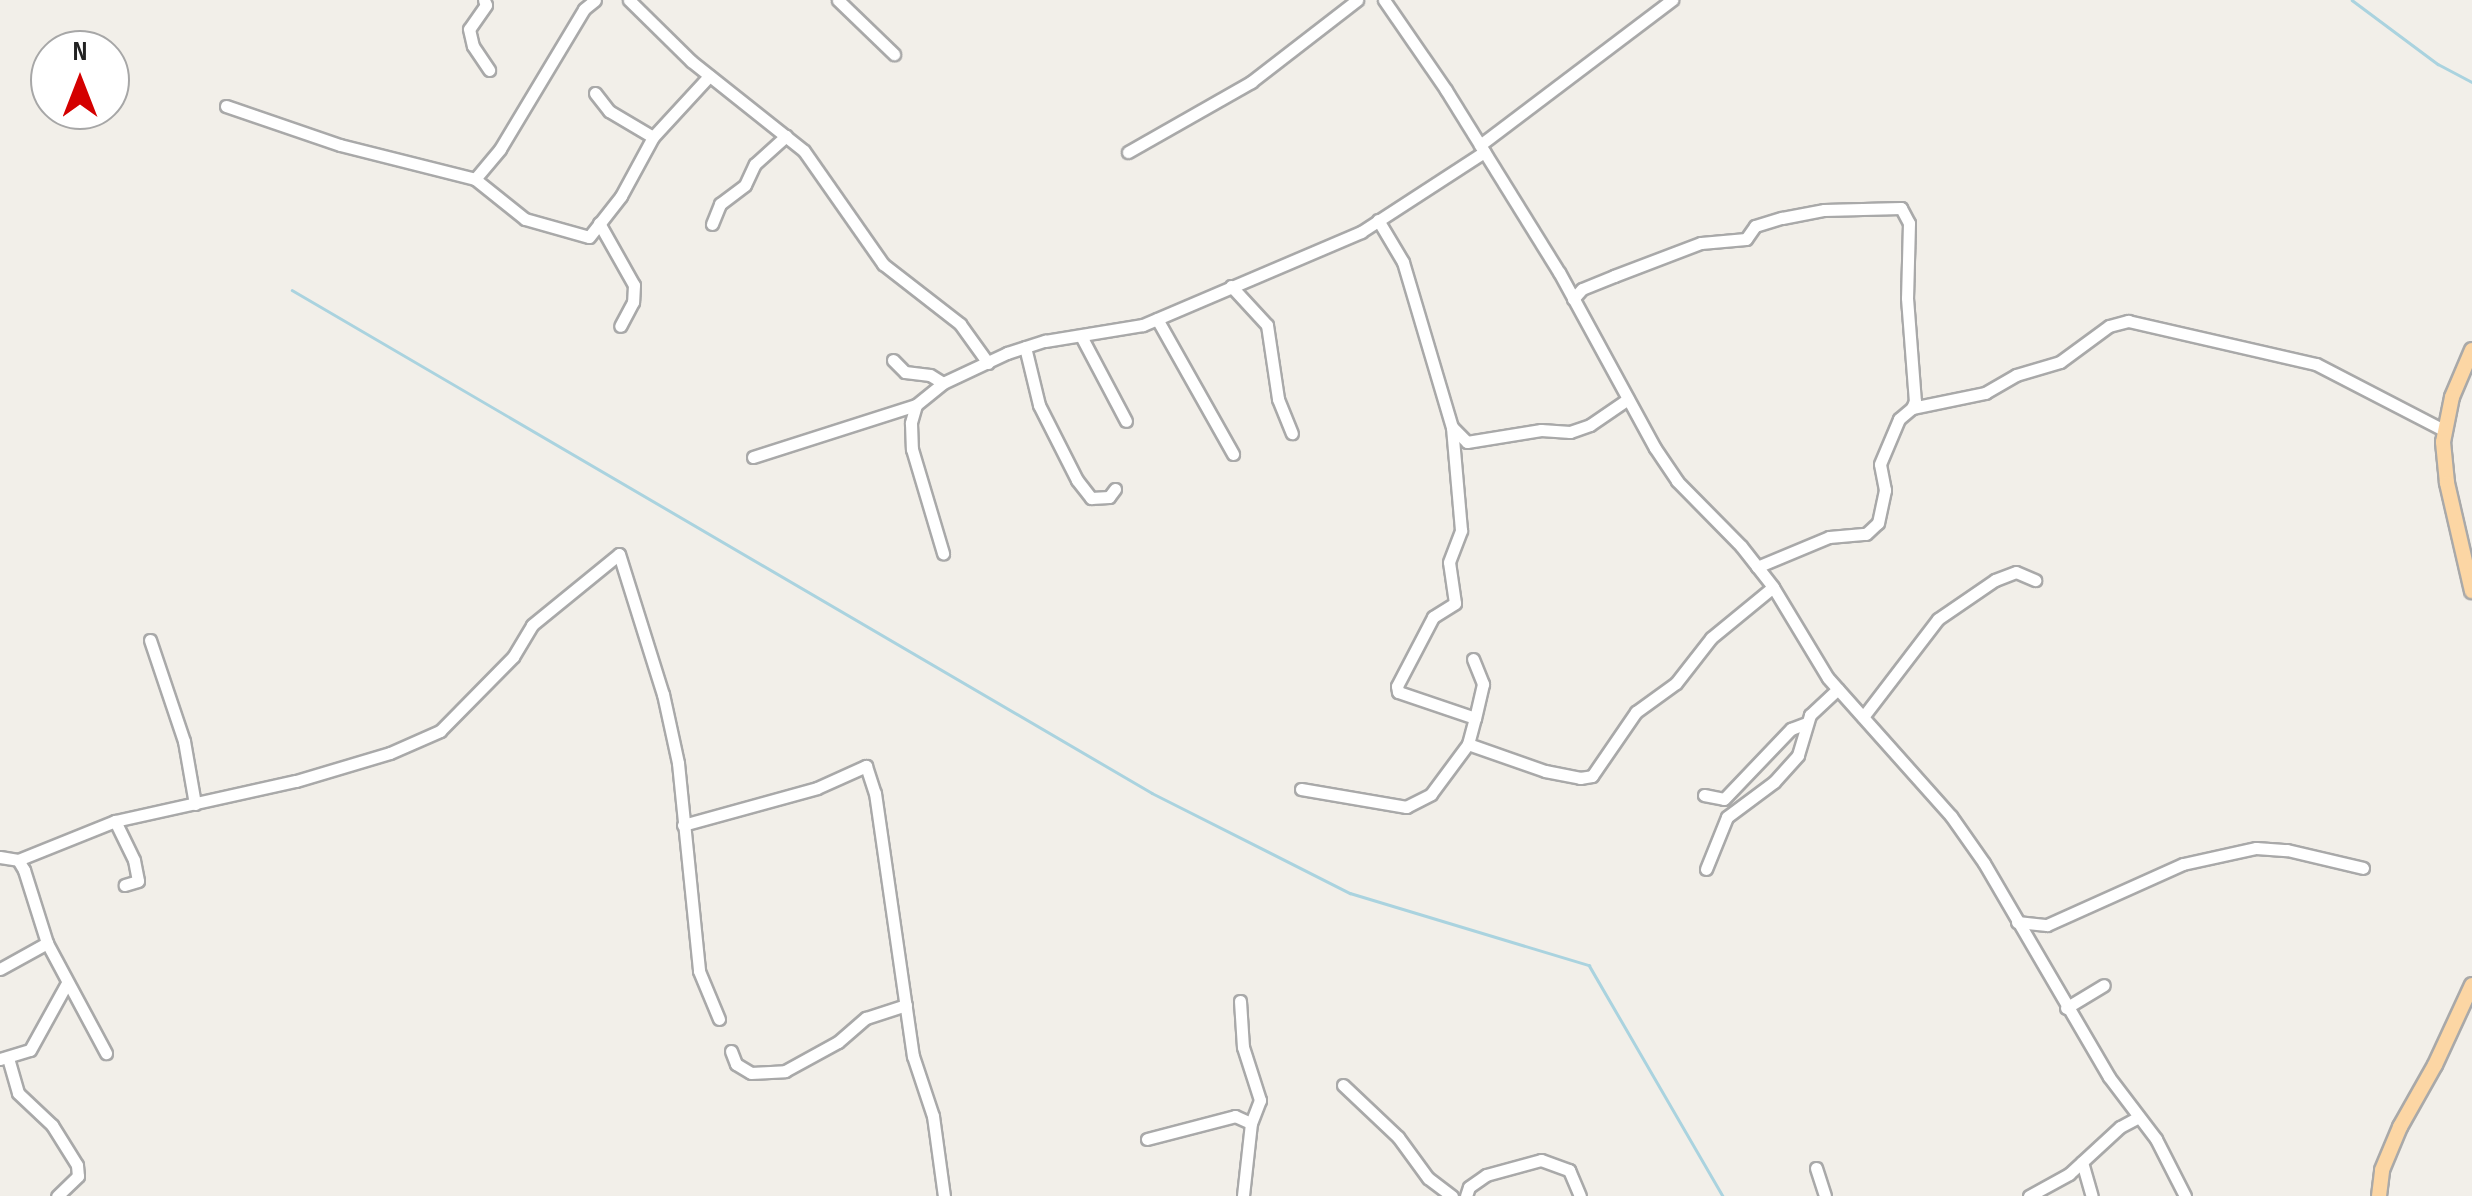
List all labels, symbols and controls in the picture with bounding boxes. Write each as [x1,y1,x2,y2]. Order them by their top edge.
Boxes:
north arrow [30,30,130,130]
text: N [73,35,87,68]

